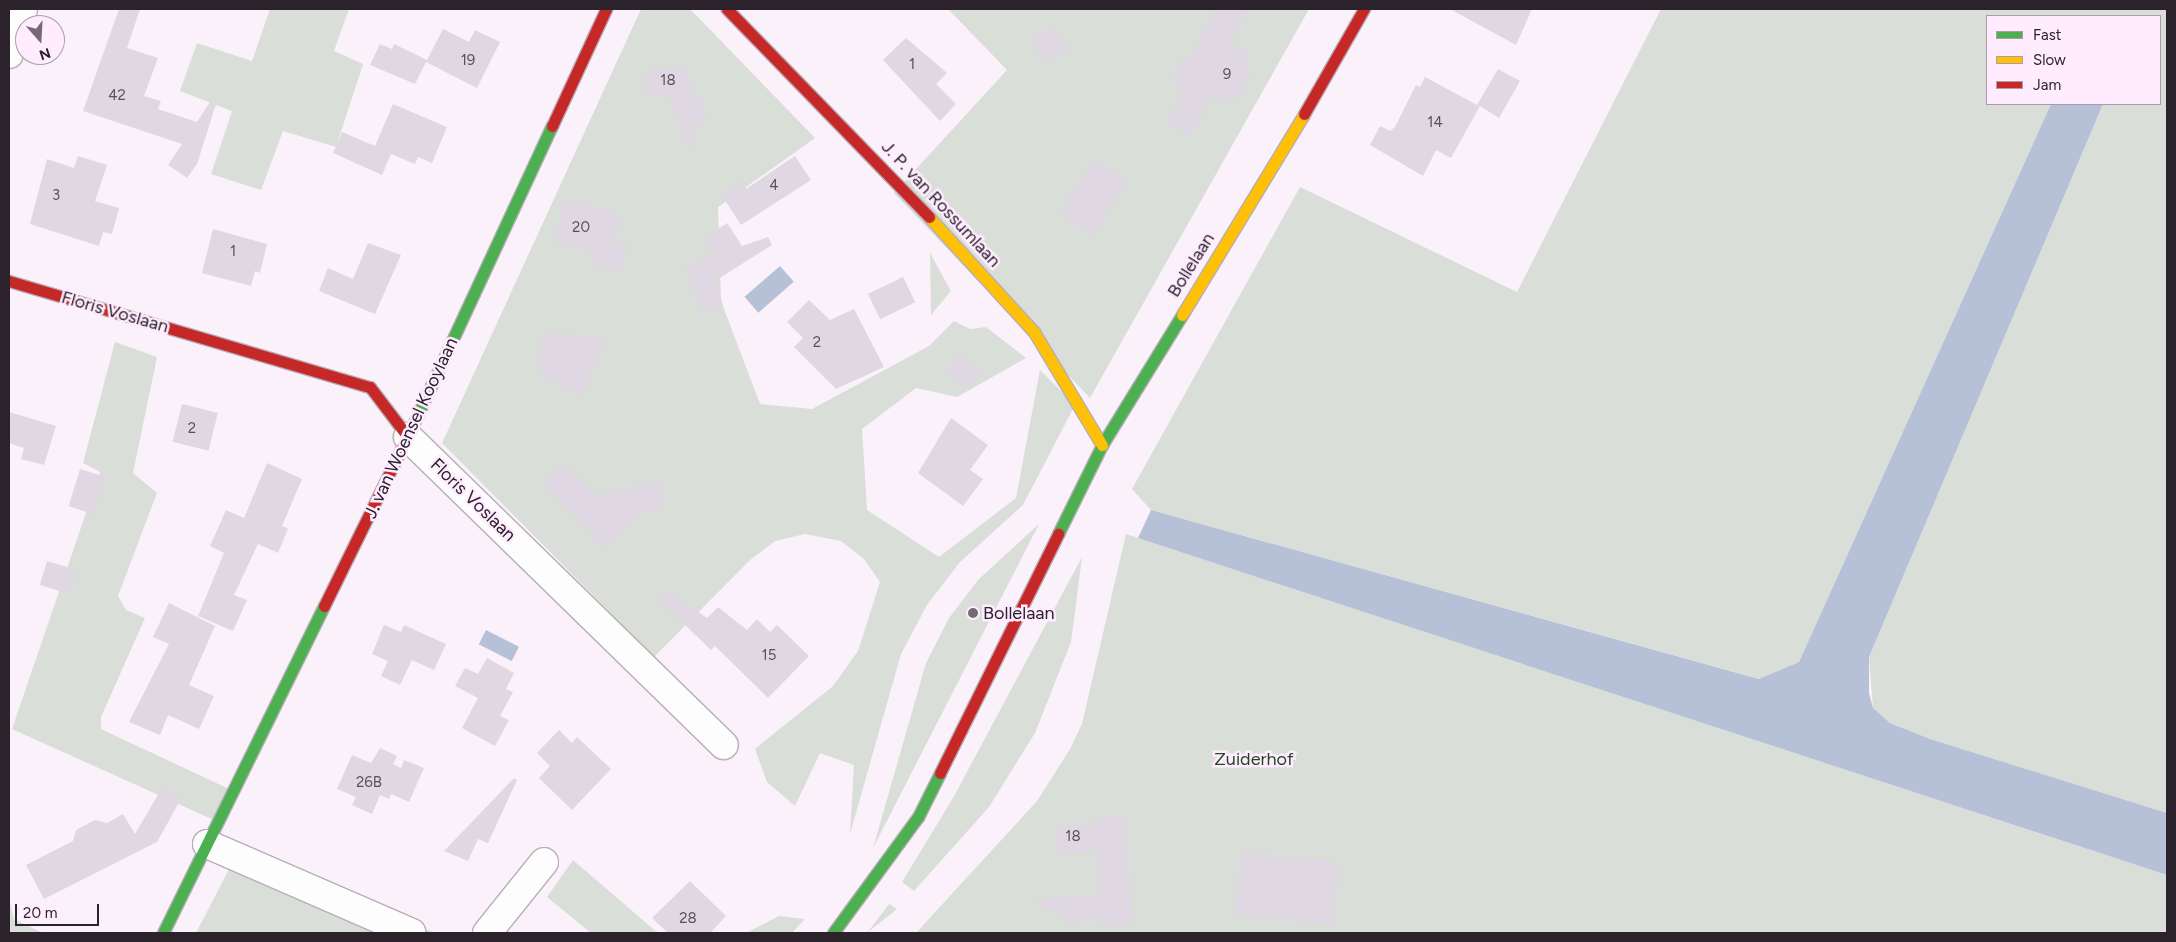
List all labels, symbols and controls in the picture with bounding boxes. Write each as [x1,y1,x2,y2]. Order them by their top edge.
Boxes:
north arrow [15,15,65,65]
legend [1986,15,2161,105]
text: Fast [2033,26,2061,44]
text: N [37,44,53,64]
text: Slow [2033,51,2066,69]
house number: 19 [461,52,475,70]
house number: 1 [909,56,915,74]
house number: 9 [1223,66,1231,84]
house number: 18 [660,72,676,90]
text: Jam [2033,76,2061,94]
house number: 42 [108,87,126,105]
house number: 14 [1427,114,1443,132]
street label: J. P. van Rossumlaan [877,136,1005,272]
house number: 4 [769,177,779,195]
house number: 3 [52,187,60,205]
house number: 20 [572,219,590,237]
street label: Bollelaan [1163,229,1219,301]
house number: 1 [230,243,236,261]
street label: Floris Voslaan [59,286,171,338]
street label: J. van Woensel Kooylaan [360,334,462,522]
house number: 2 [813,334,821,352]
house number: 2 [188,420,196,438]
street label: Floris Voslaan [426,454,520,546]
place label: Bollelaan [983,602,1055,624]
marker: Bollelaan [967,607,979,619]
house number: 15 [762,647,776,665]
park label: Zuiderhof [1214,748,1294,770]
house number: 26B [356,774,382,792]
house number: 18 [1065,828,1081,846]
scale bar [18,894,101,926]
text: 20 m [23,904,57,922]
house number: 28 [679,910,697,928]

